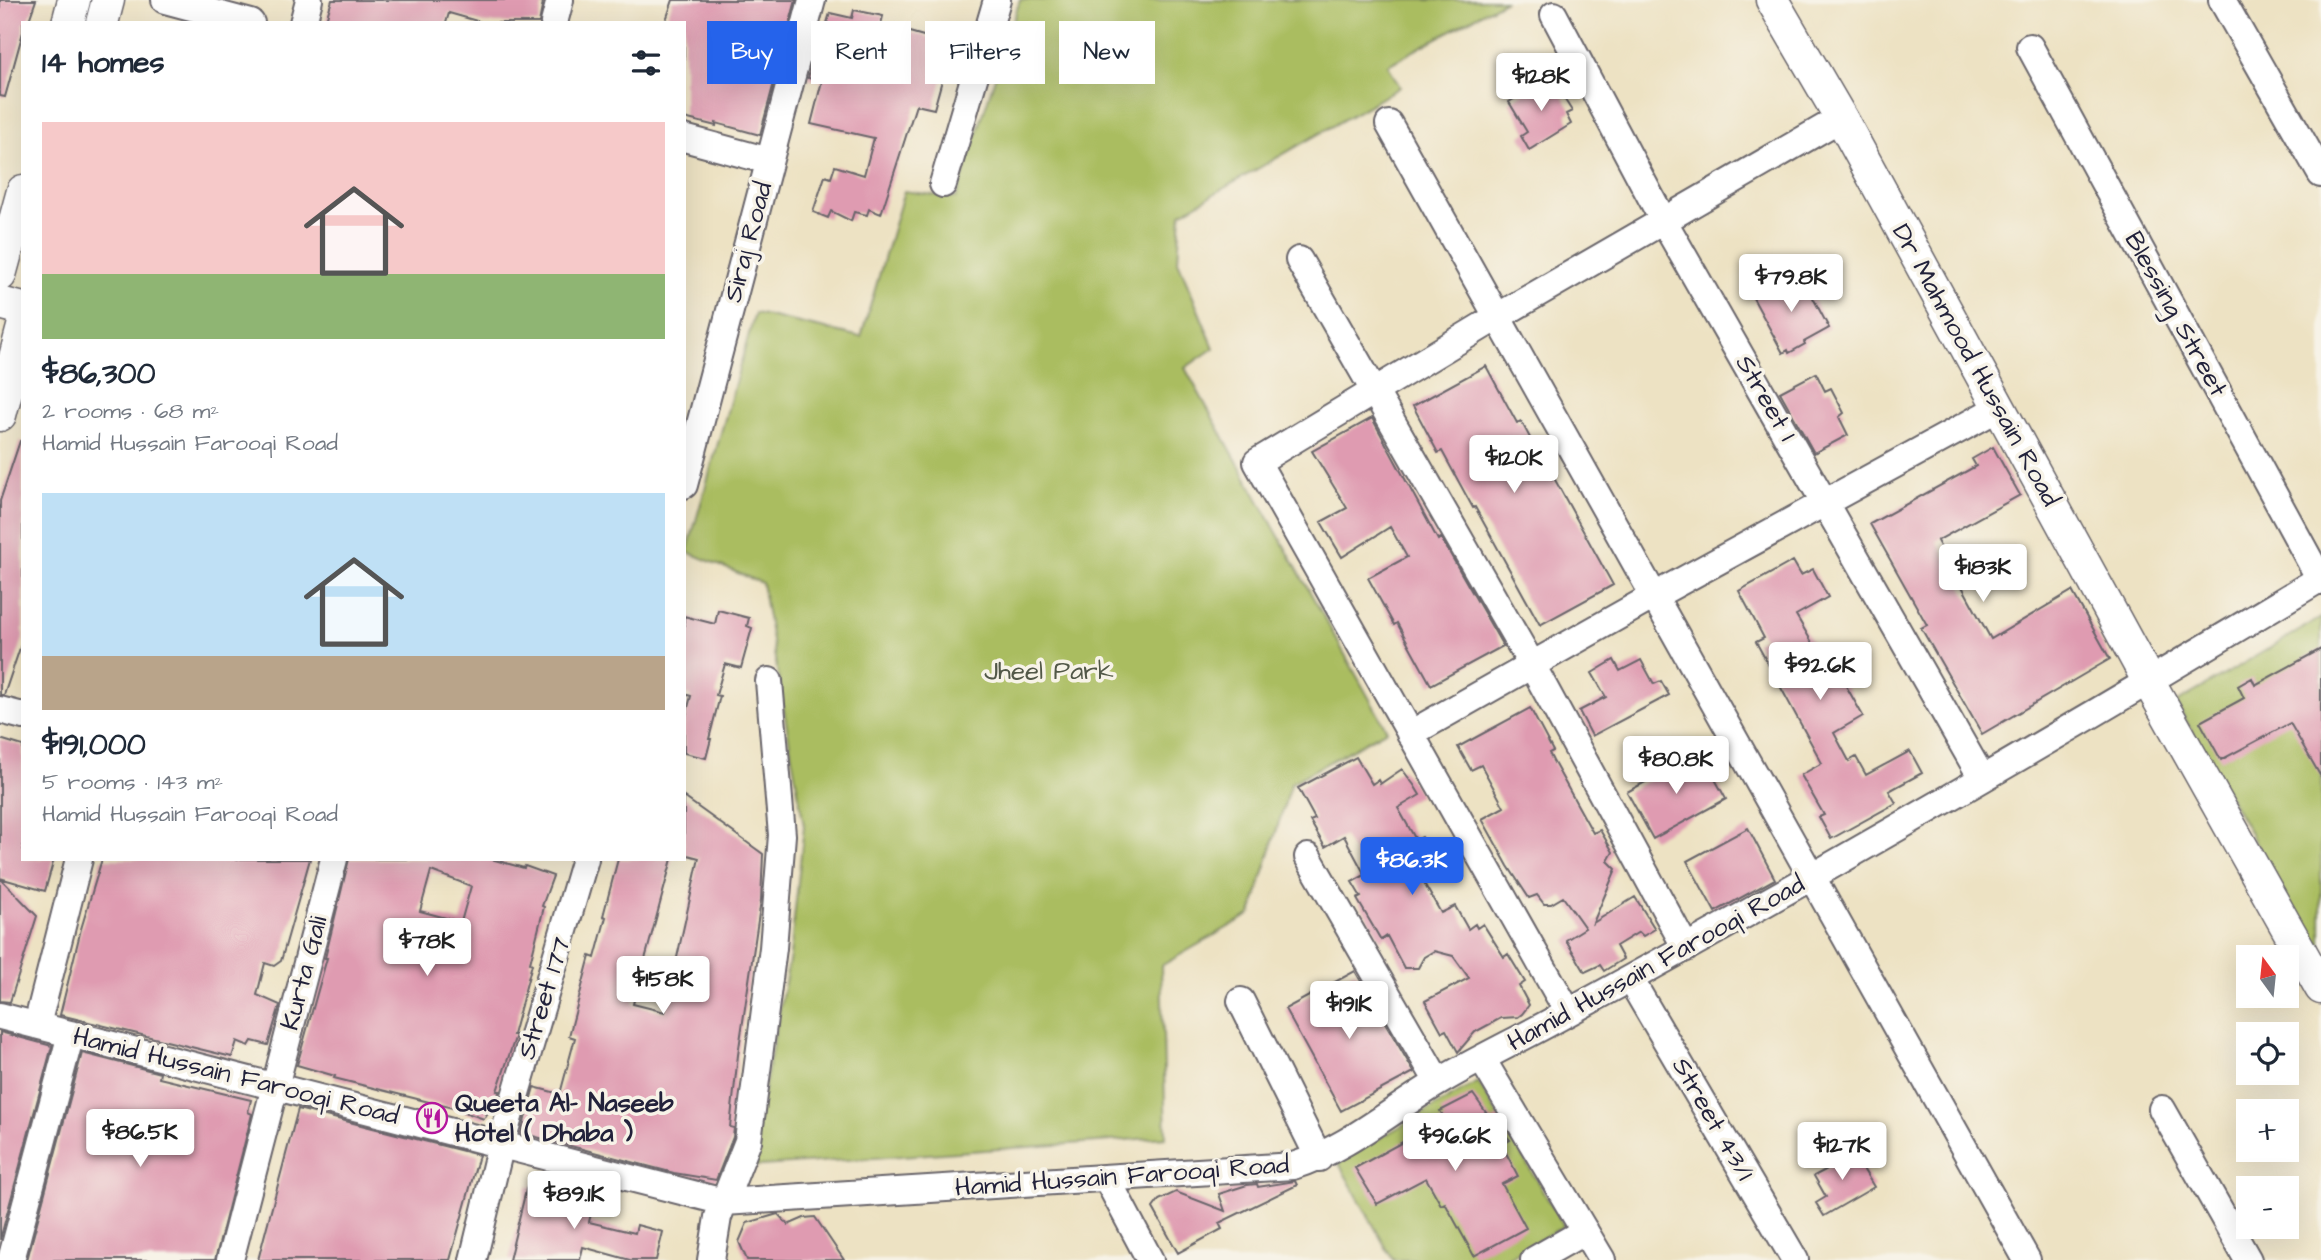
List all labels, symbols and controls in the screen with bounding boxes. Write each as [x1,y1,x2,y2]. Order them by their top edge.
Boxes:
chip: Buy [707,21,797,84]
chip: Rent [811,21,911,84]
chip: Filters [925,21,1045,84]
chip: New [1059,21,1155,84]
text: 14 homes [42,42,165,84]
icon: filters [627,44,665,82]
pin: $128K [1492,54,1590,113]
text: $128K [1512,60,1570,92]
icon: home [291,168,417,294]
street label: Siraj Road [715,178,781,306]
street label: Dr Mahmood Hussain Road [1883,217,2069,513]
street label: Blessing Street [2114,225,2237,404]
pin: $79.8K [1734,254,1848,314]
text: $79.8K [1755,261,1827,293]
street label: Street 1 [1727,348,1805,448]
text: $86,300 [42,353,155,395]
text: 2 rooms · 68 m² [42,395,219,427]
text: Hamid Hussain Farooqi Road [42,427,338,459]
pin: $120K [1465,435,1563,495]
text: $120K [1485,442,1543,474]
icon: home [291,539,417,665]
pin: $183K [1934,544,2032,604]
text: $183K [1955,551,2011,583]
pin: $92.6K [1763,642,1877,702]
text: $92.6K [1785,649,1855,681]
park label: Jheel Park [984,653,1114,689]
text: $191,000 [42,724,146,766]
pin: $80.8K [1619,736,1733,796]
text: $80.8K [1639,743,1713,775]
text: 5 rooms · 143 m² [42,766,223,798]
text: Hamid Hussain Farooqi Road [42,798,338,830]
pin: $86.3K [1355,838,1469,897]
text: $86.3K [1377,844,1448,876]
street label: Hamid Hussain Farooqi Road [1501,866,1811,1060]
street label: Kurta Gali [272,912,337,1034]
pin: $78K [386,918,468,978]
text: $78K [399,925,455,957]
street label: Street 177 [508,933,580,1063]
north arrow [2236,945,2300,1008]
map controls [2236,945,2299,1239]
pin: $158K [614,956,712,1016]
text: $158K [633,963,693,995]
pin: $191K [1300,982,1398,1041]
text: $191K [1326,988,1372,1020]
street label: Hamid Hussain Farooqi Road [69,1018,403,1134]
button: locate [2236,1022,2299,1085]
street label: Street 43/1 [1663,1051,1763,1187]
place label: Queeta Al- Naseeb Hotel ( Dhaba ) [455,1085,674,1151]
button: + [2236,1099,2299,1162]
restaurant icon: Queeta Al- Naseeb Hotel ( Dhaba ) [415,1101,449,1135]
pin: $86.5K [83,1110,197,1169]
pin: $96.6K [1398,1114,1512,1173]
text: $86.5K [102,1116,178,1148]
text: $96.6K [1419,1120,1491,1152]
pin: $127K [1793,1122,1891,1182]
text: $127K [1814,1129,1870,1161]
street label: Hamid Hussain Farooqi Road [954,1146,1290,1206]
pin: $89.1K [517,1172,631,1231]
button: − [2236,1176,2299,1239]
text: $89.1K [544,1178,604,1210]

